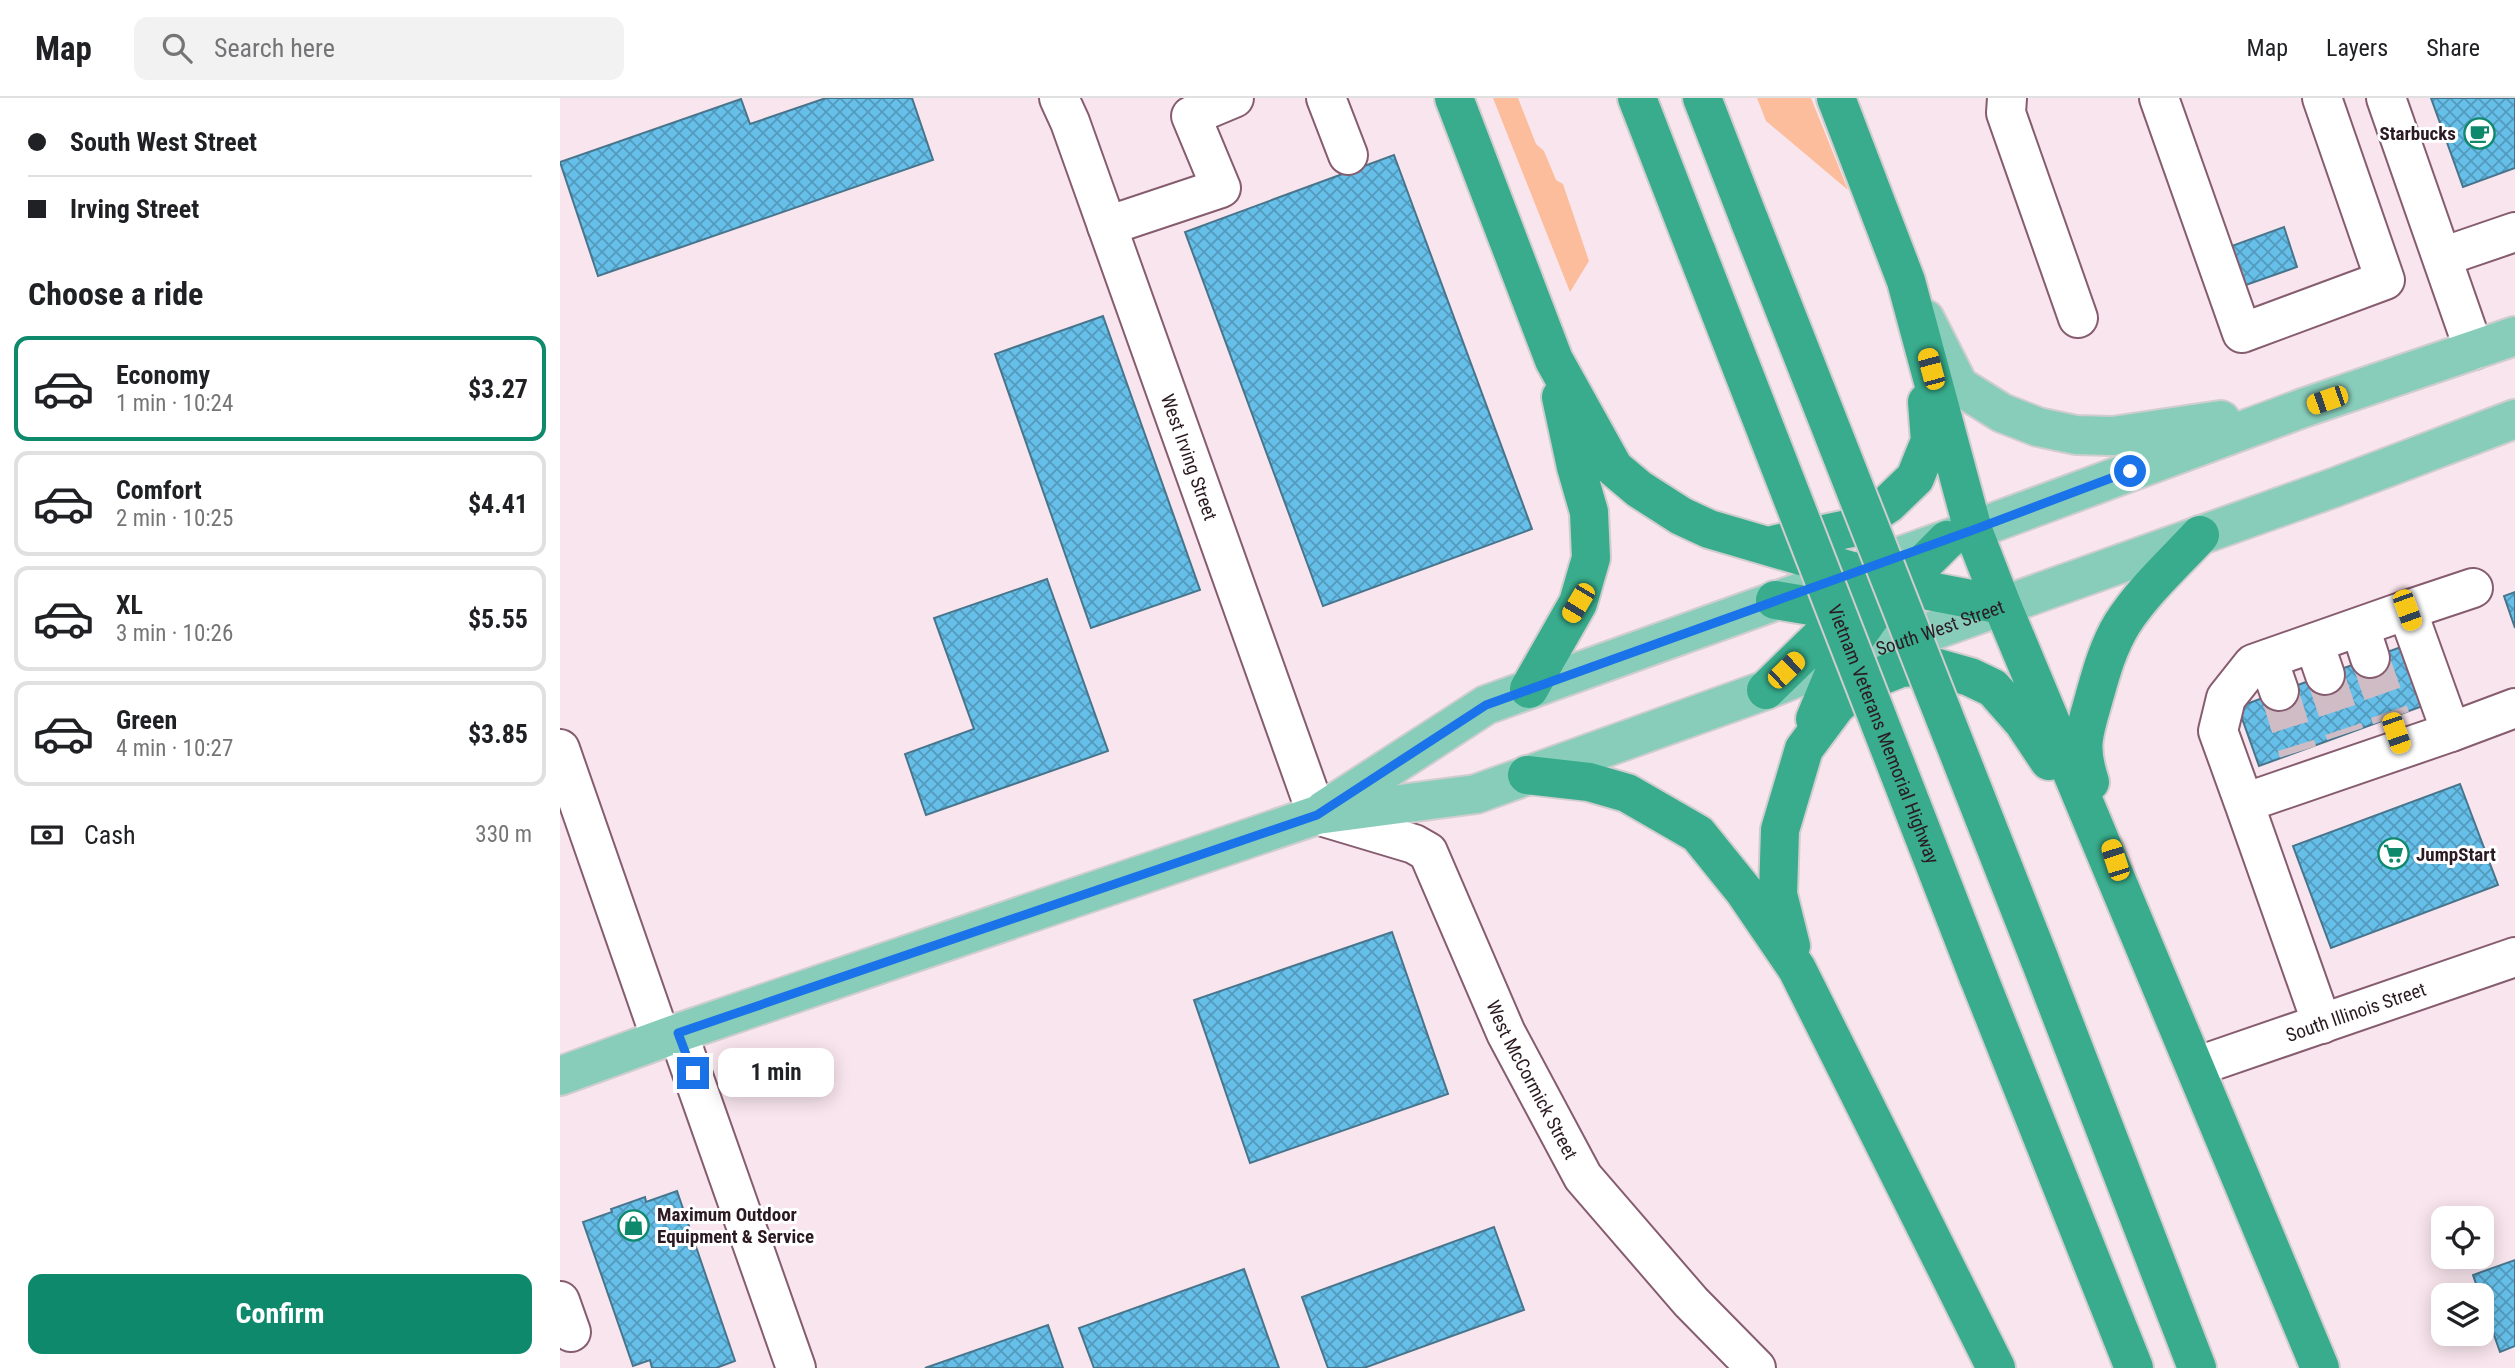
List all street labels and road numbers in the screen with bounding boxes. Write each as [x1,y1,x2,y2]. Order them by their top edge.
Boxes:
street label: West Irving Street [1156,391,1222,523]
street label: South West Street [1873,595,2007,660]
street label: Vietnam Veterans Memorial Highway [1823,601,1945,867]
street label: South Illinois Street [2283,977,2429,1046]
street label: West McCormick Street [1482,997,1583,1163]

